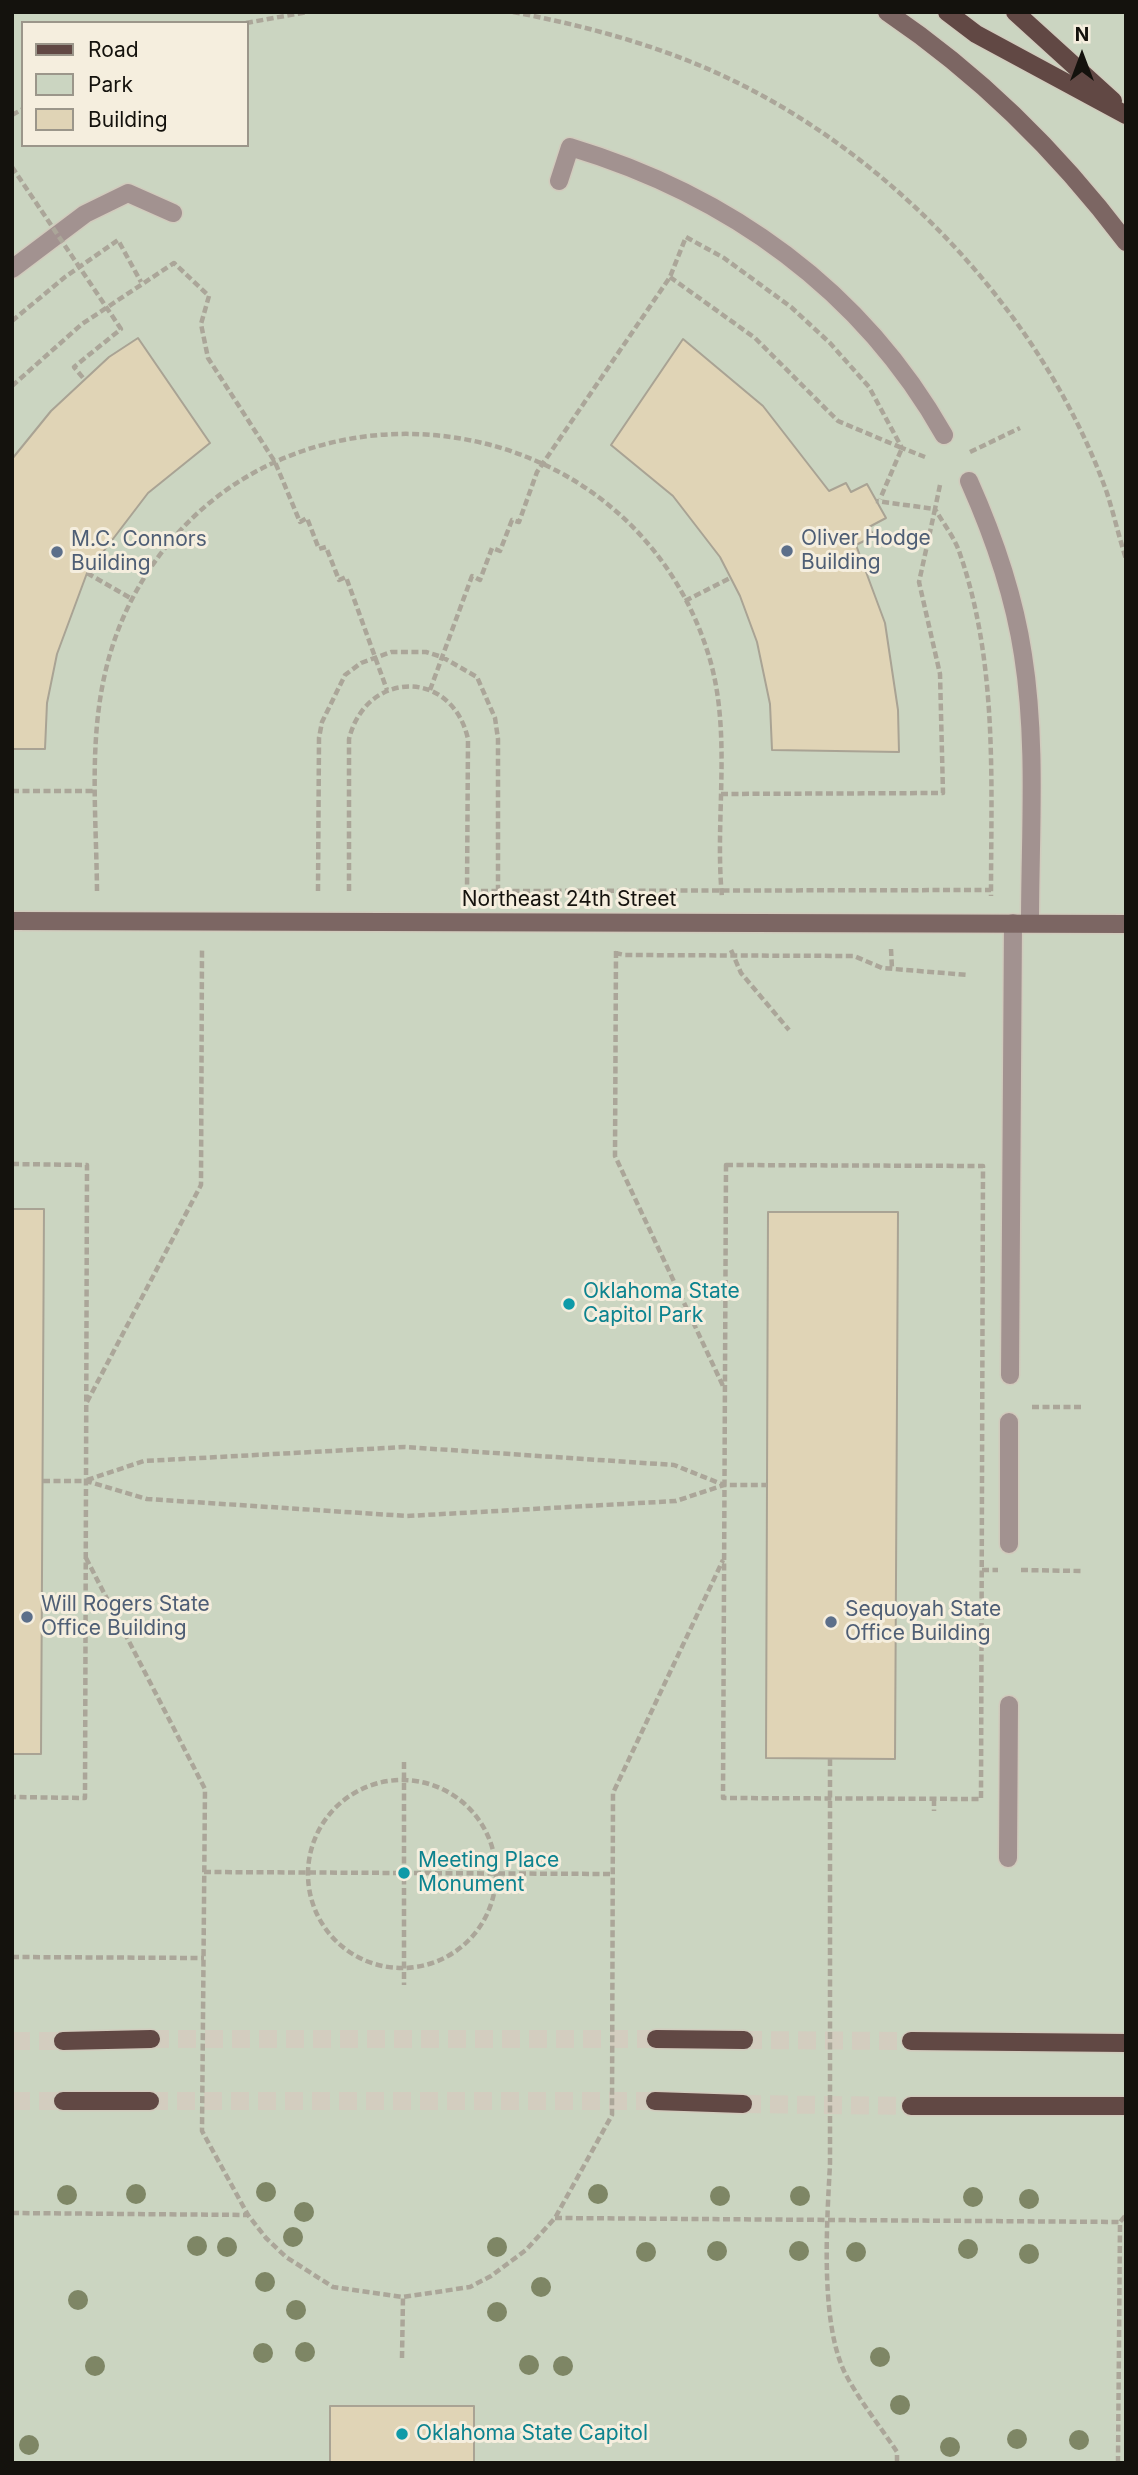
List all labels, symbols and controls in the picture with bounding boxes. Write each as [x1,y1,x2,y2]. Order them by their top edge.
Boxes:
legend [21,21,248,147]
north arrow [1047,21,1117,91]
text: N [1075,23,1089,46]
text: Road [88,37,139,62]
text: Park [88,72,133,97]
text: Building [88,107,168,132]
place label: Oliver Hodge Building [801,526,931,576]
place label: M.C. Connors Building [71,527,207,577]
marker: Oliver Hodge Building [779,543,795,559]
marker: M.C. Connors Building [49,544,65,560]
street label: Northeast 24th Street [462,887,676,913]
place label: Oklahoma State Capitol Park [583,1279,740,1329]
marker: Oklahoma State Capitol Park [561,1296,577,1312]
place label: Will Rogers State Office Building [41,1592,210,1642]
place label: Sequoyah State Office Building [845,1597,1001,1647]
marker: Will Rogers State Office Building [19,1609,35,1625]
marker: Sequoyah State Office Building [823,1614,839,1630]
place label: Meeting Place Monument [418,1848,559,1898]
marker: Meeting Place Monument [396,1865,412,1881]
place label: Oklahoma State Capitol [416,2421,648,2447]
marker: Oklahoma State Capitol [394,2426,410,2442]

